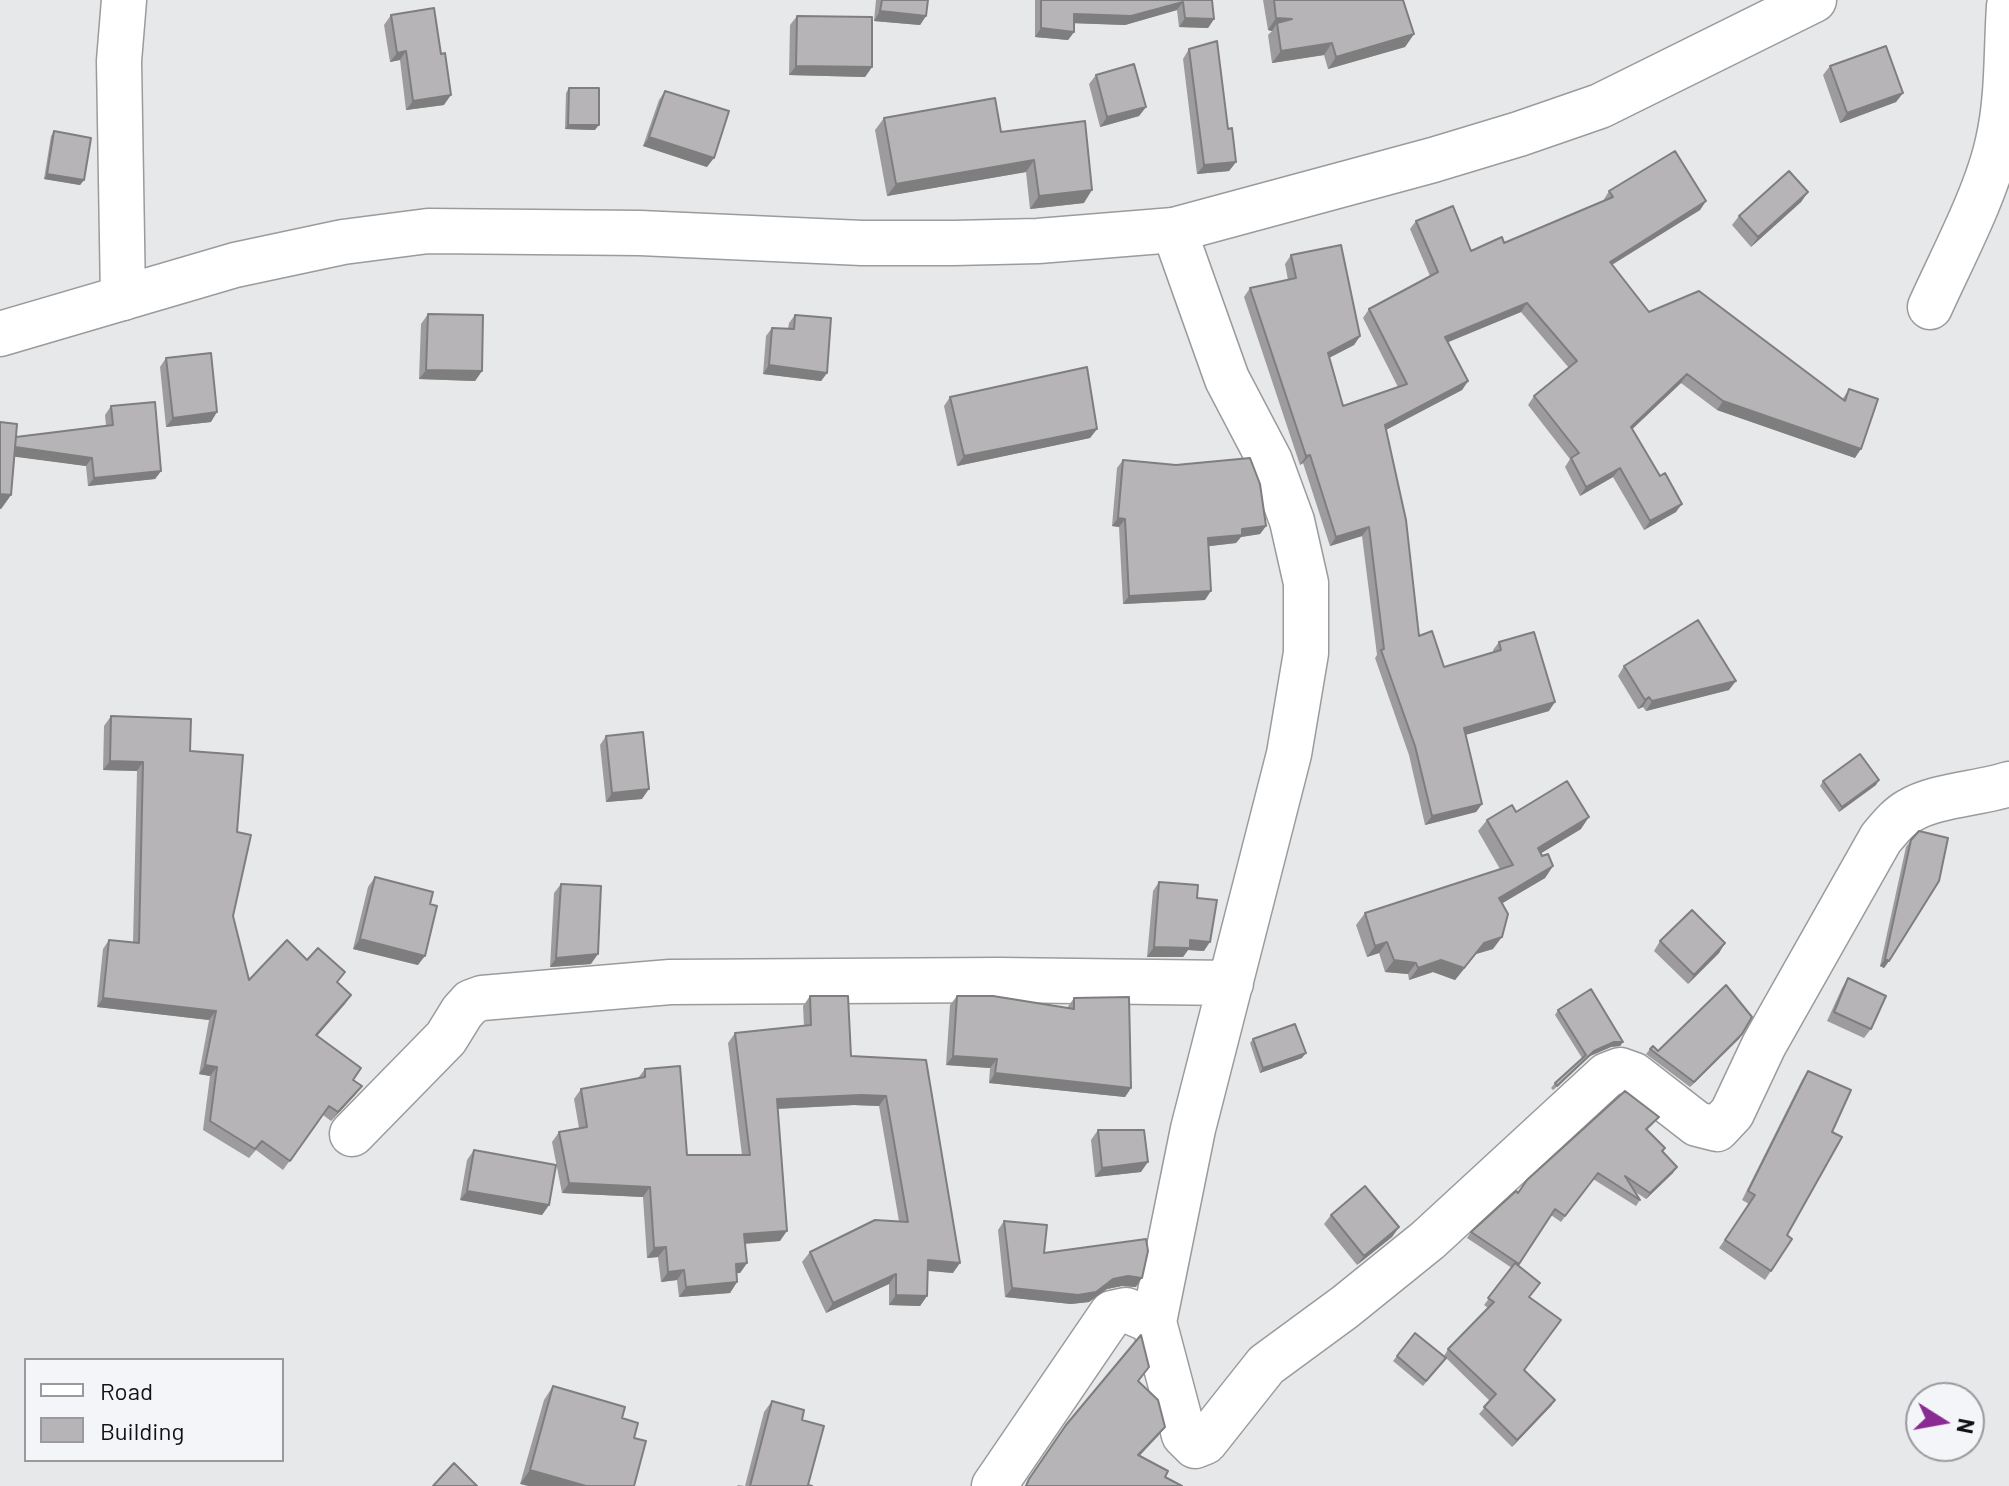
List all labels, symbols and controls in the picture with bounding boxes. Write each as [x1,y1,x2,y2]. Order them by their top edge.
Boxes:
legend [24,1358,284,1462]
text: Road [100,1376,153,1405]
north arrow [1905,1382,1985,1462]
text: Building [100,1416,184,1445]
text: N [1952,1417,1981,1436]

